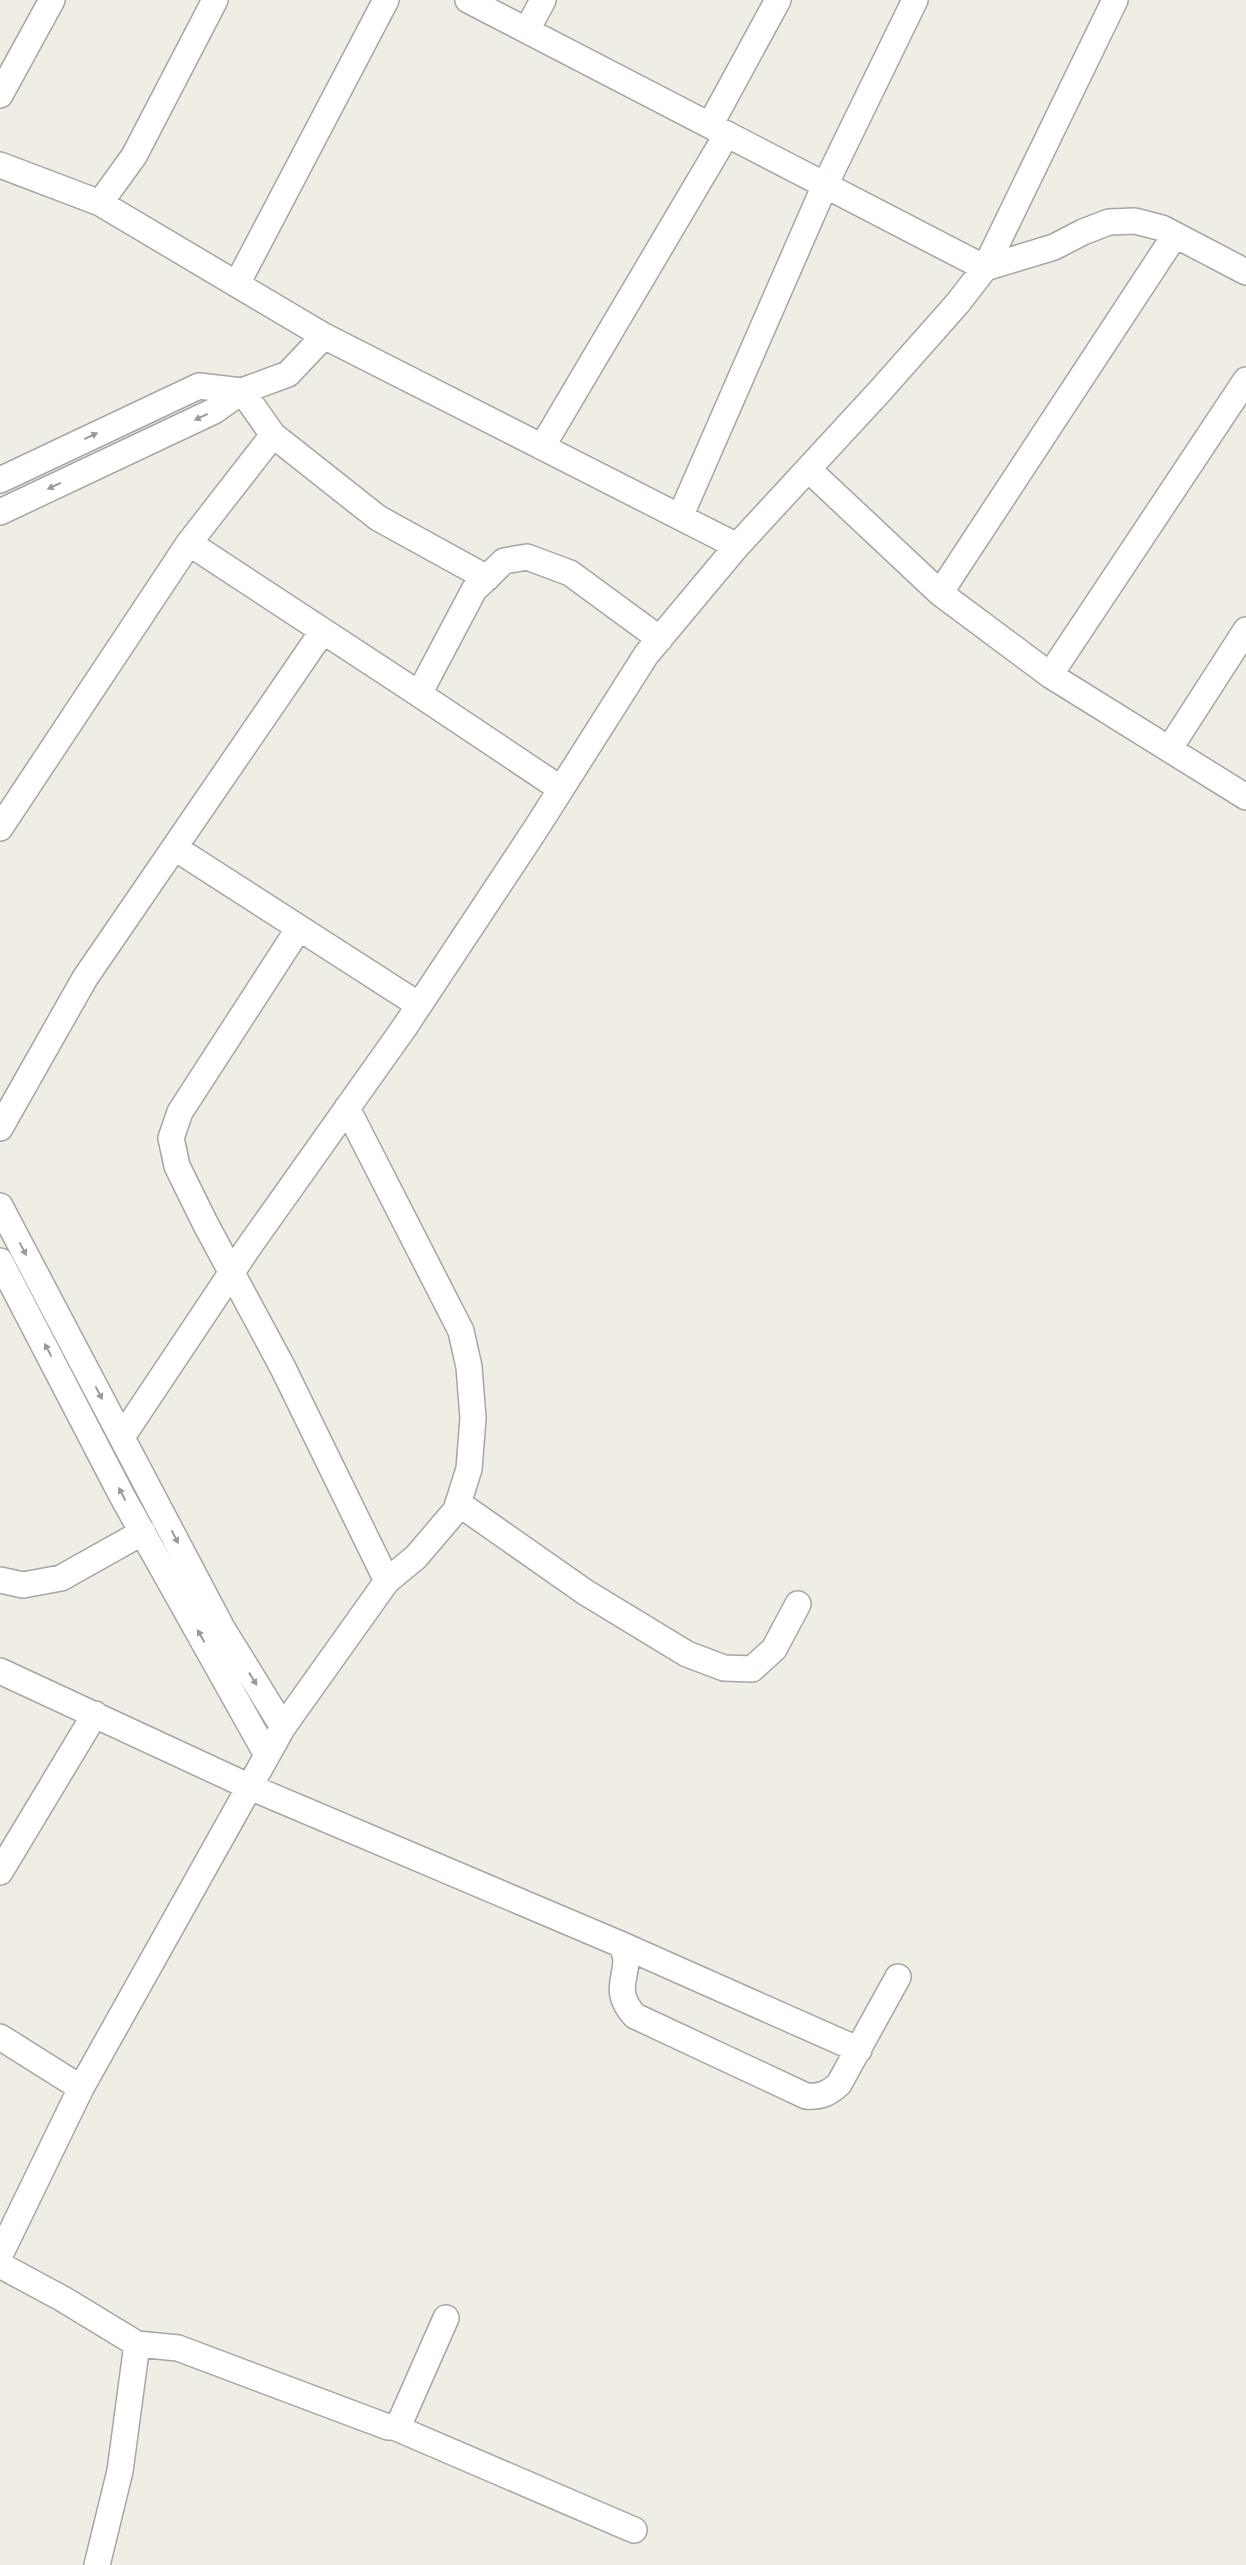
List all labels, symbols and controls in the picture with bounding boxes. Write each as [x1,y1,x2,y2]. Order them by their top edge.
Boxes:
one-way arrow [194,413,208,421]
one-way arrow [84,431,98,439]
one-way arrow [47,483,61,491]
one-way arrow [19,1242,27,1257]
one-way arrow [43,1343,52,1356]
one-way arrow [95,1386,103,1400]
one-way arrow [118,1487,126,1502]
one-way arrow [171,1530,179,1544]
one-way arrow [196,1630,205,1643]
one-way arrow [249,1672,258,1685]

